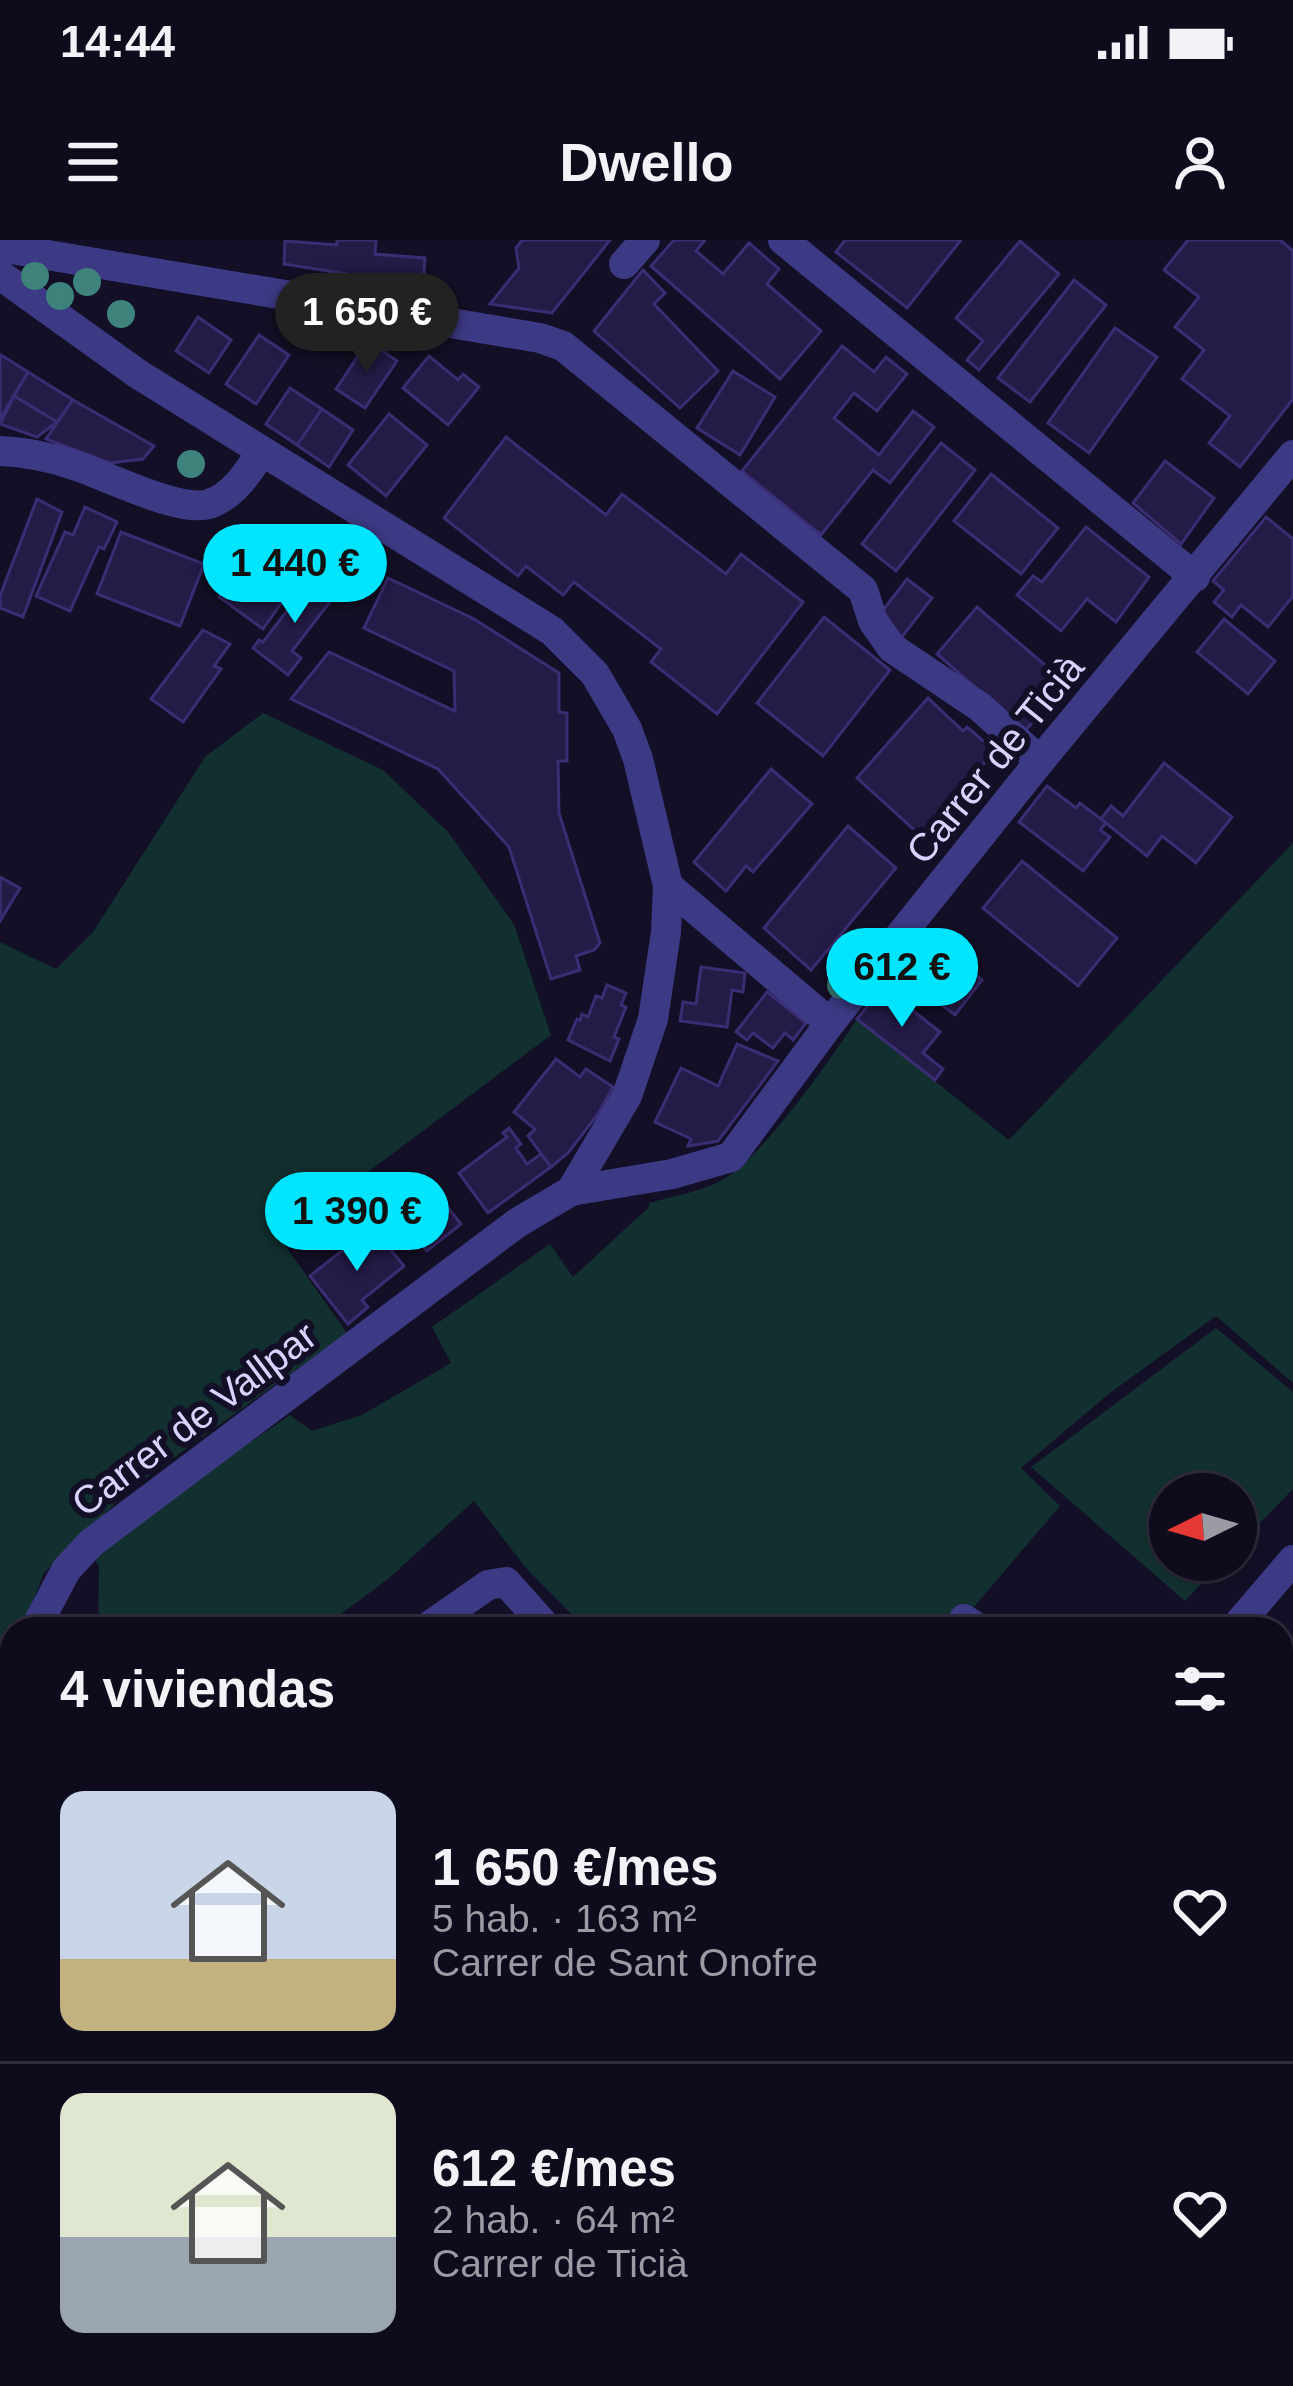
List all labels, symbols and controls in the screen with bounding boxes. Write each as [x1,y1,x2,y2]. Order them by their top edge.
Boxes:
text: 14:44 [60,16,175,67]
icon: menu [60,129,126,195]
icon: person [1167,129,1233,195]
text: Dwello [559,132,734,192]
pin: 1 650 € [256,273,478,375]
text: 1 650 € [302,290,432,333]
pin: 1 440 € [184,524,406,626]
text: 1 440 € [230,541,360,584]
street label: Carrer de Ticià [898,646,1092,872]
pin: 612 € [818,928,986,1030]
text: 612 € [853,945,951,988]
pin: 1 390 € [246,1172,468,1274]
text: 1 390 € [292,1189,422,1232]
street label: Carrer de Vallpar [64,1313,324,1525]
north arrow [1149,1473,1257,1581]
map controls [1149,1473,1257,1581]
icon: filters [1167,1656,1233,1722]
text: 4 viviendas [60,1661,335,1718]
icon: home [156,1839,300,1983]
text: 1 650 €/mes [432,1839,718,1896]
icon: heart [1167,1878,1233,1944]
text: 5 hab. · 163 m² [432,1897,696,1940]
text: Carrer de Sant Onofre [432,1941,818,1984]
text: 612 €/mes [432,2140,676,2197]
icon: home [156,2141,300,2285]
icon: heart [1167,2180,1233,2246]
text: 2 hab. · 64 m² [432,2198,675,2241]
text: Carrer de Ticià [432,2242,688,2285]

